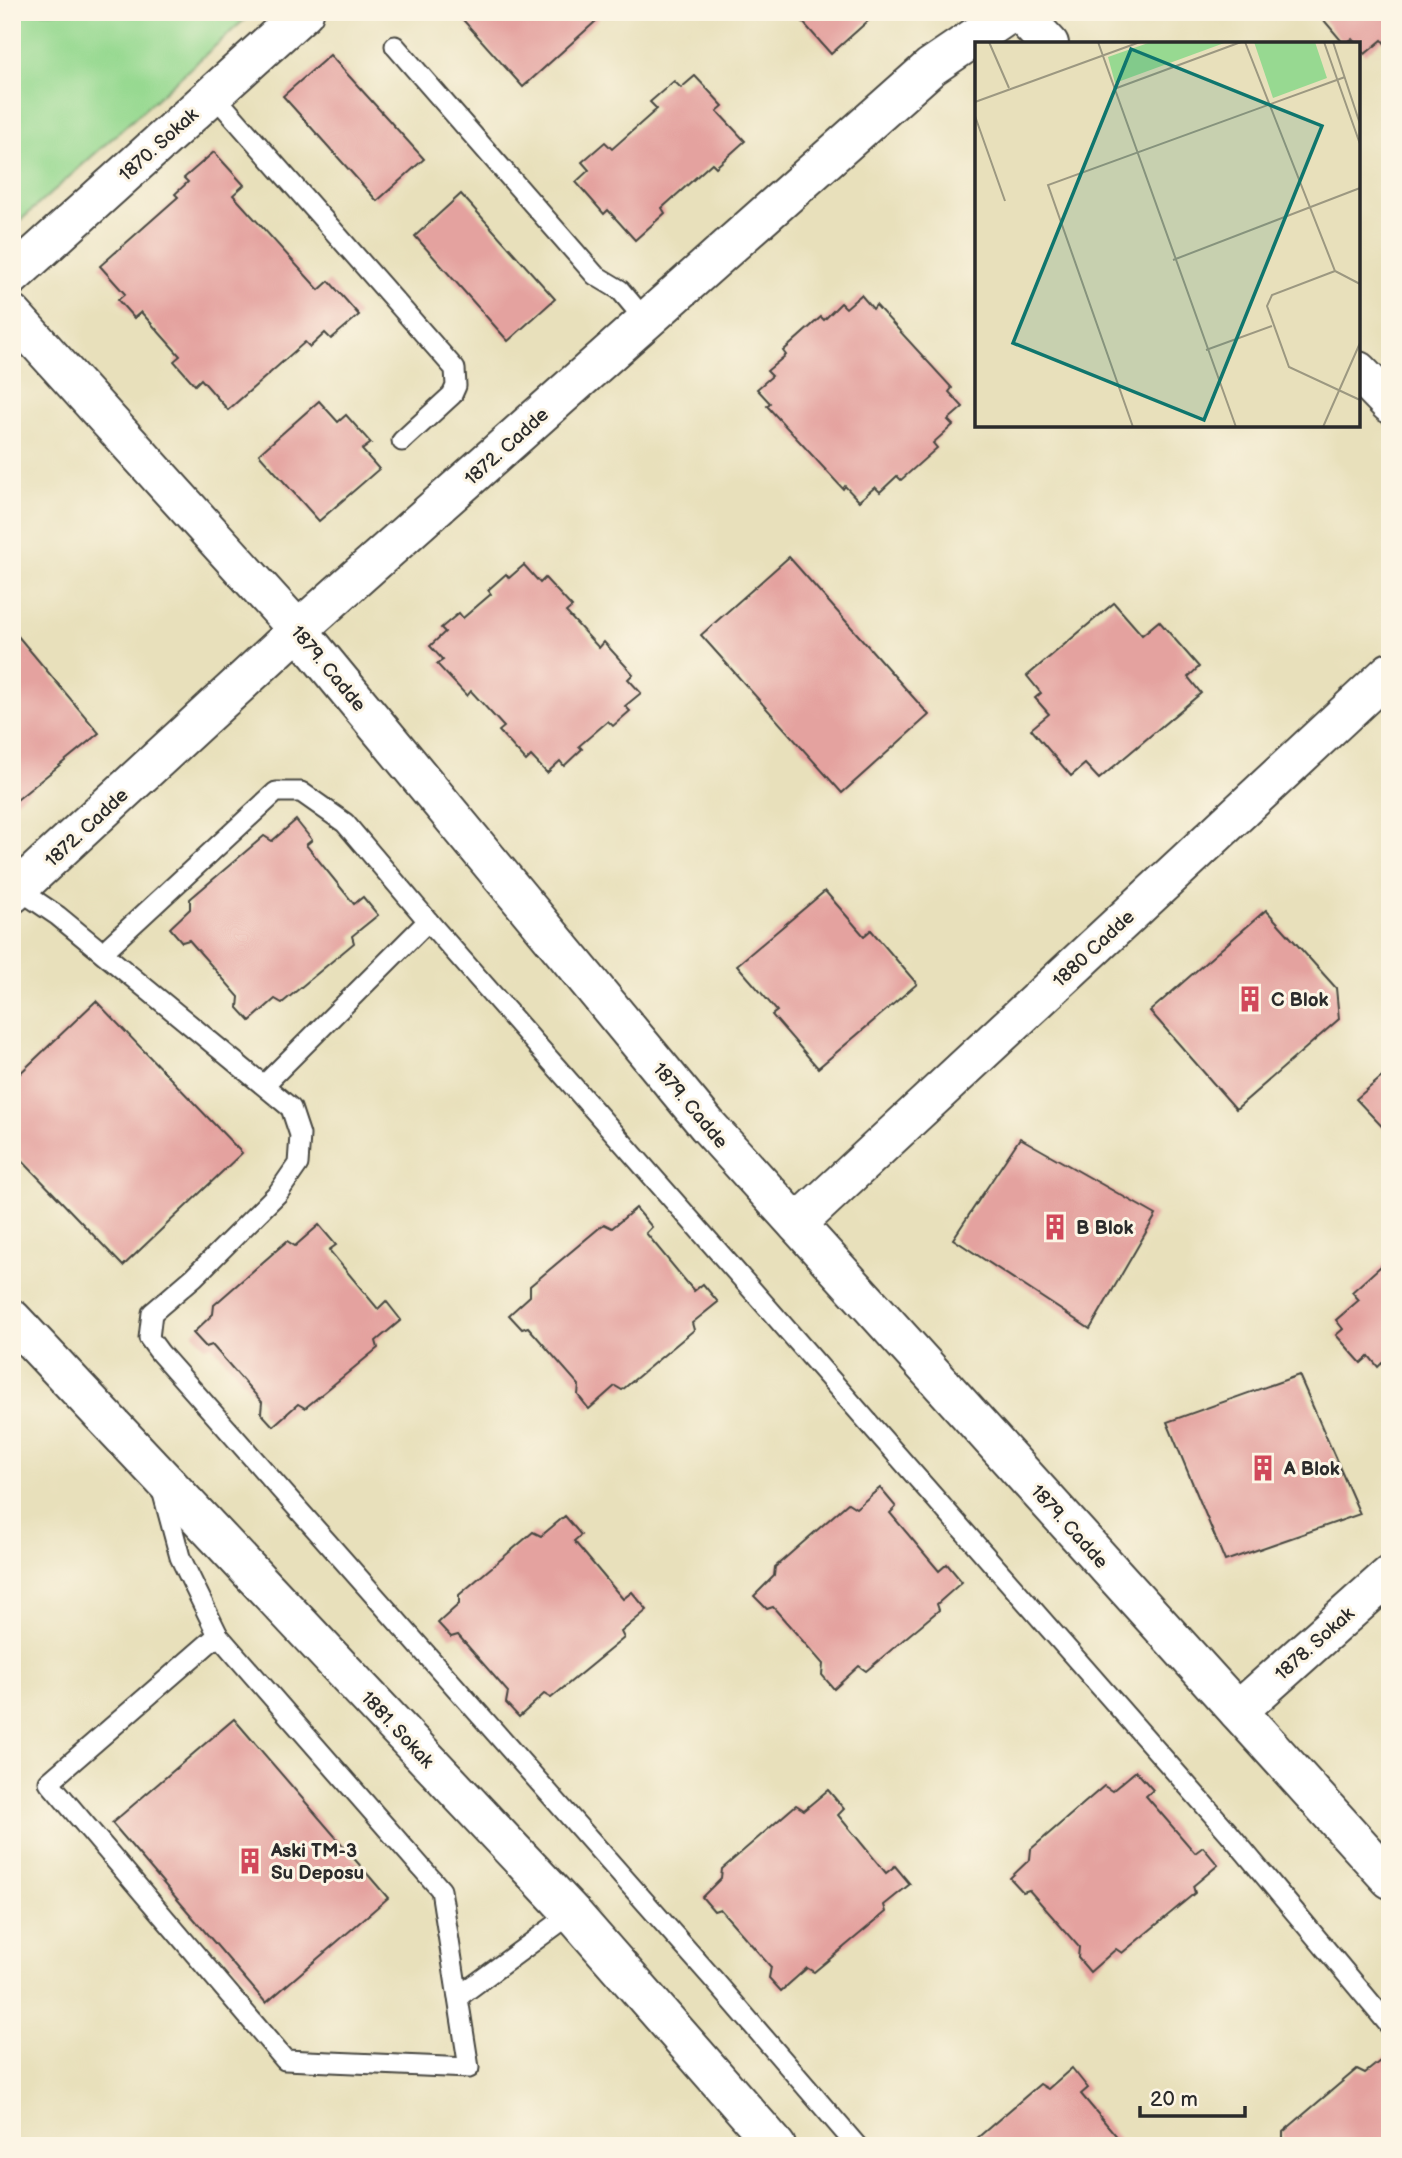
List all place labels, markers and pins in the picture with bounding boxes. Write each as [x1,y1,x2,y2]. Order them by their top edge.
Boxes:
building icon: C Blok [1235,984,1265,1014]
place label: C Blok [1271,989,1329,1012]
building icon: B Blok [1040,1212,1070,1242]
place label: B Blok [1076,1217,1134,1240]
building icon: A Blok [1248,1453,1278,1483]
place label: A Blok [1283,1458,1340,1481]
place label: Aski TM-3 Su Deposu [270,1840,364,1885]
building icon: Aski TM-3 Su Deposu [235,1846,265,1876]

